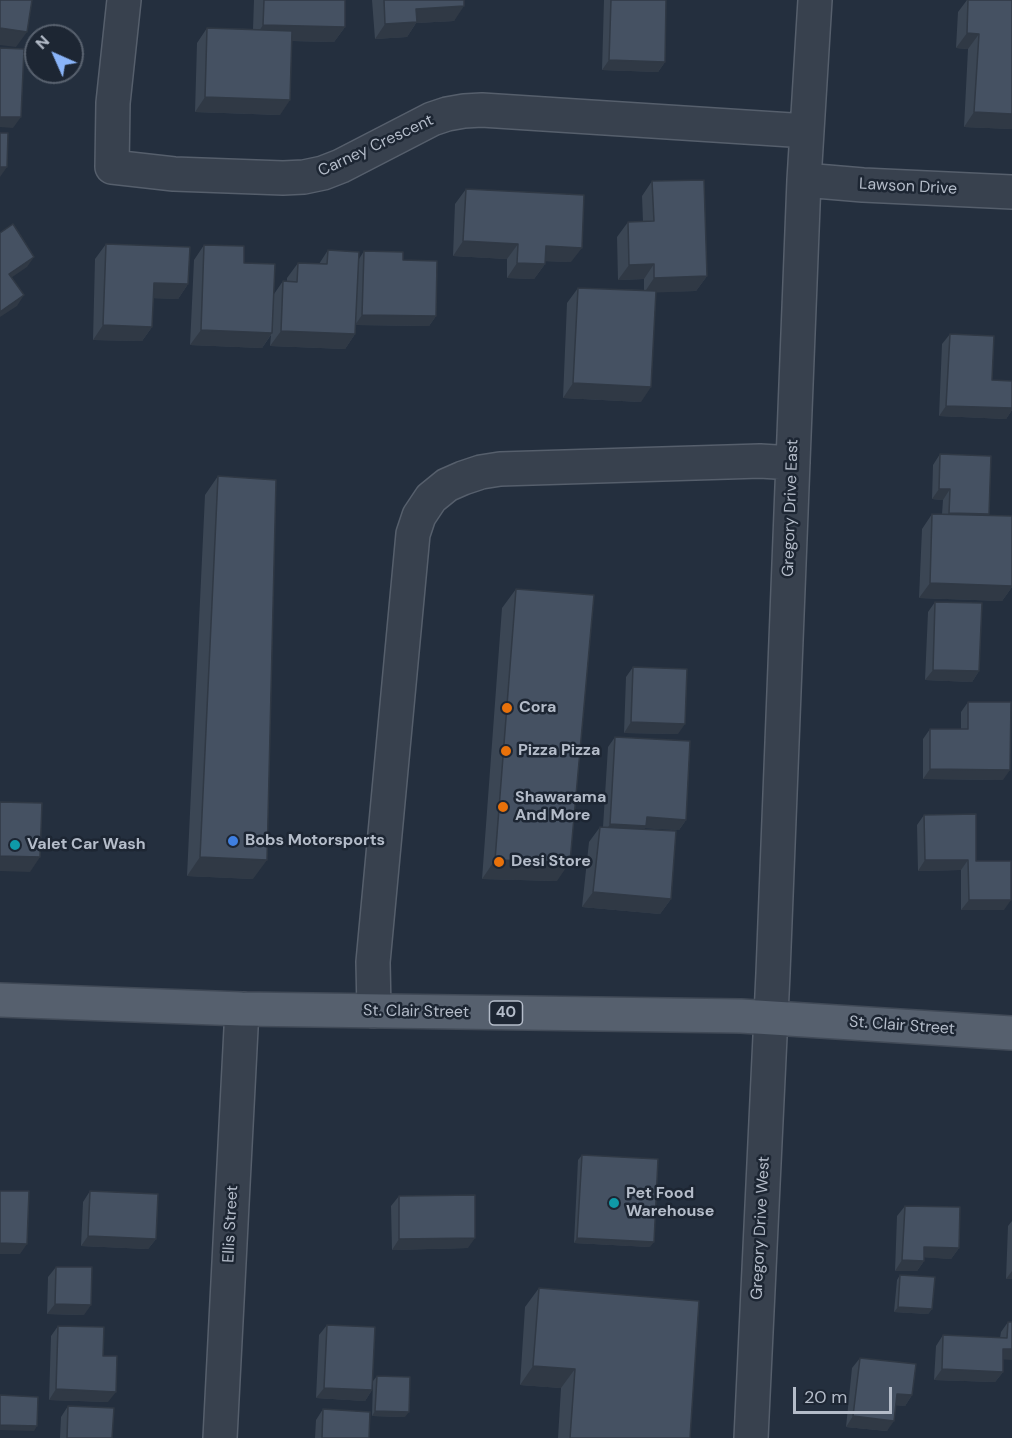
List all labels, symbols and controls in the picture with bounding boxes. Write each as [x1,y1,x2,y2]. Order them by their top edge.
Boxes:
north arrow [24,24,84,84]
text: N [31,31,54,54]
street label: Carney Crescent [315,111,437,181]
street label: Lawson Drive [859,175,957,199]
street label: Gregory Drive East [779,439,803,577]
place label: Cora [519,698,556,718]
marker: Cora [500,701,514,715]
place label: Pizza Pizza [518,741,600,761]
marker: Pizza Pizza [499,744,513,758]
place label: Shawarama And More [515,788,606,826]
marker: Shawarama And More [496,800,510,814]
place label: Bobs Motorsports [245,831,385,851]
marker: Bobs Motorsports [226,834,240,848]
place label: Valet Car Wash [27,835,146,855]
marker: Valet Car Wash [8,838,22,852]
place label: Desi Store [511,852,591,872]
marker: Desi Store [492,855,506,869]
street label: St. Clair Street [363,1001,469,1023]
road number: 40 [490,1001,522,1025]
street label: St. Clair Street [848,1013,956,1039]
street label: Gregory Drive West [748,1156,774,1300]
place label: Pet Food Warehouse [626,1184,714,1222]
street label: Ellis Street [219,1185,243,1263]
marker: Pet Food Warehouse [607,1196,621,1210]
scale bar [796,1375,895,1413]
text: 20 m [804,1385,847,1409]

